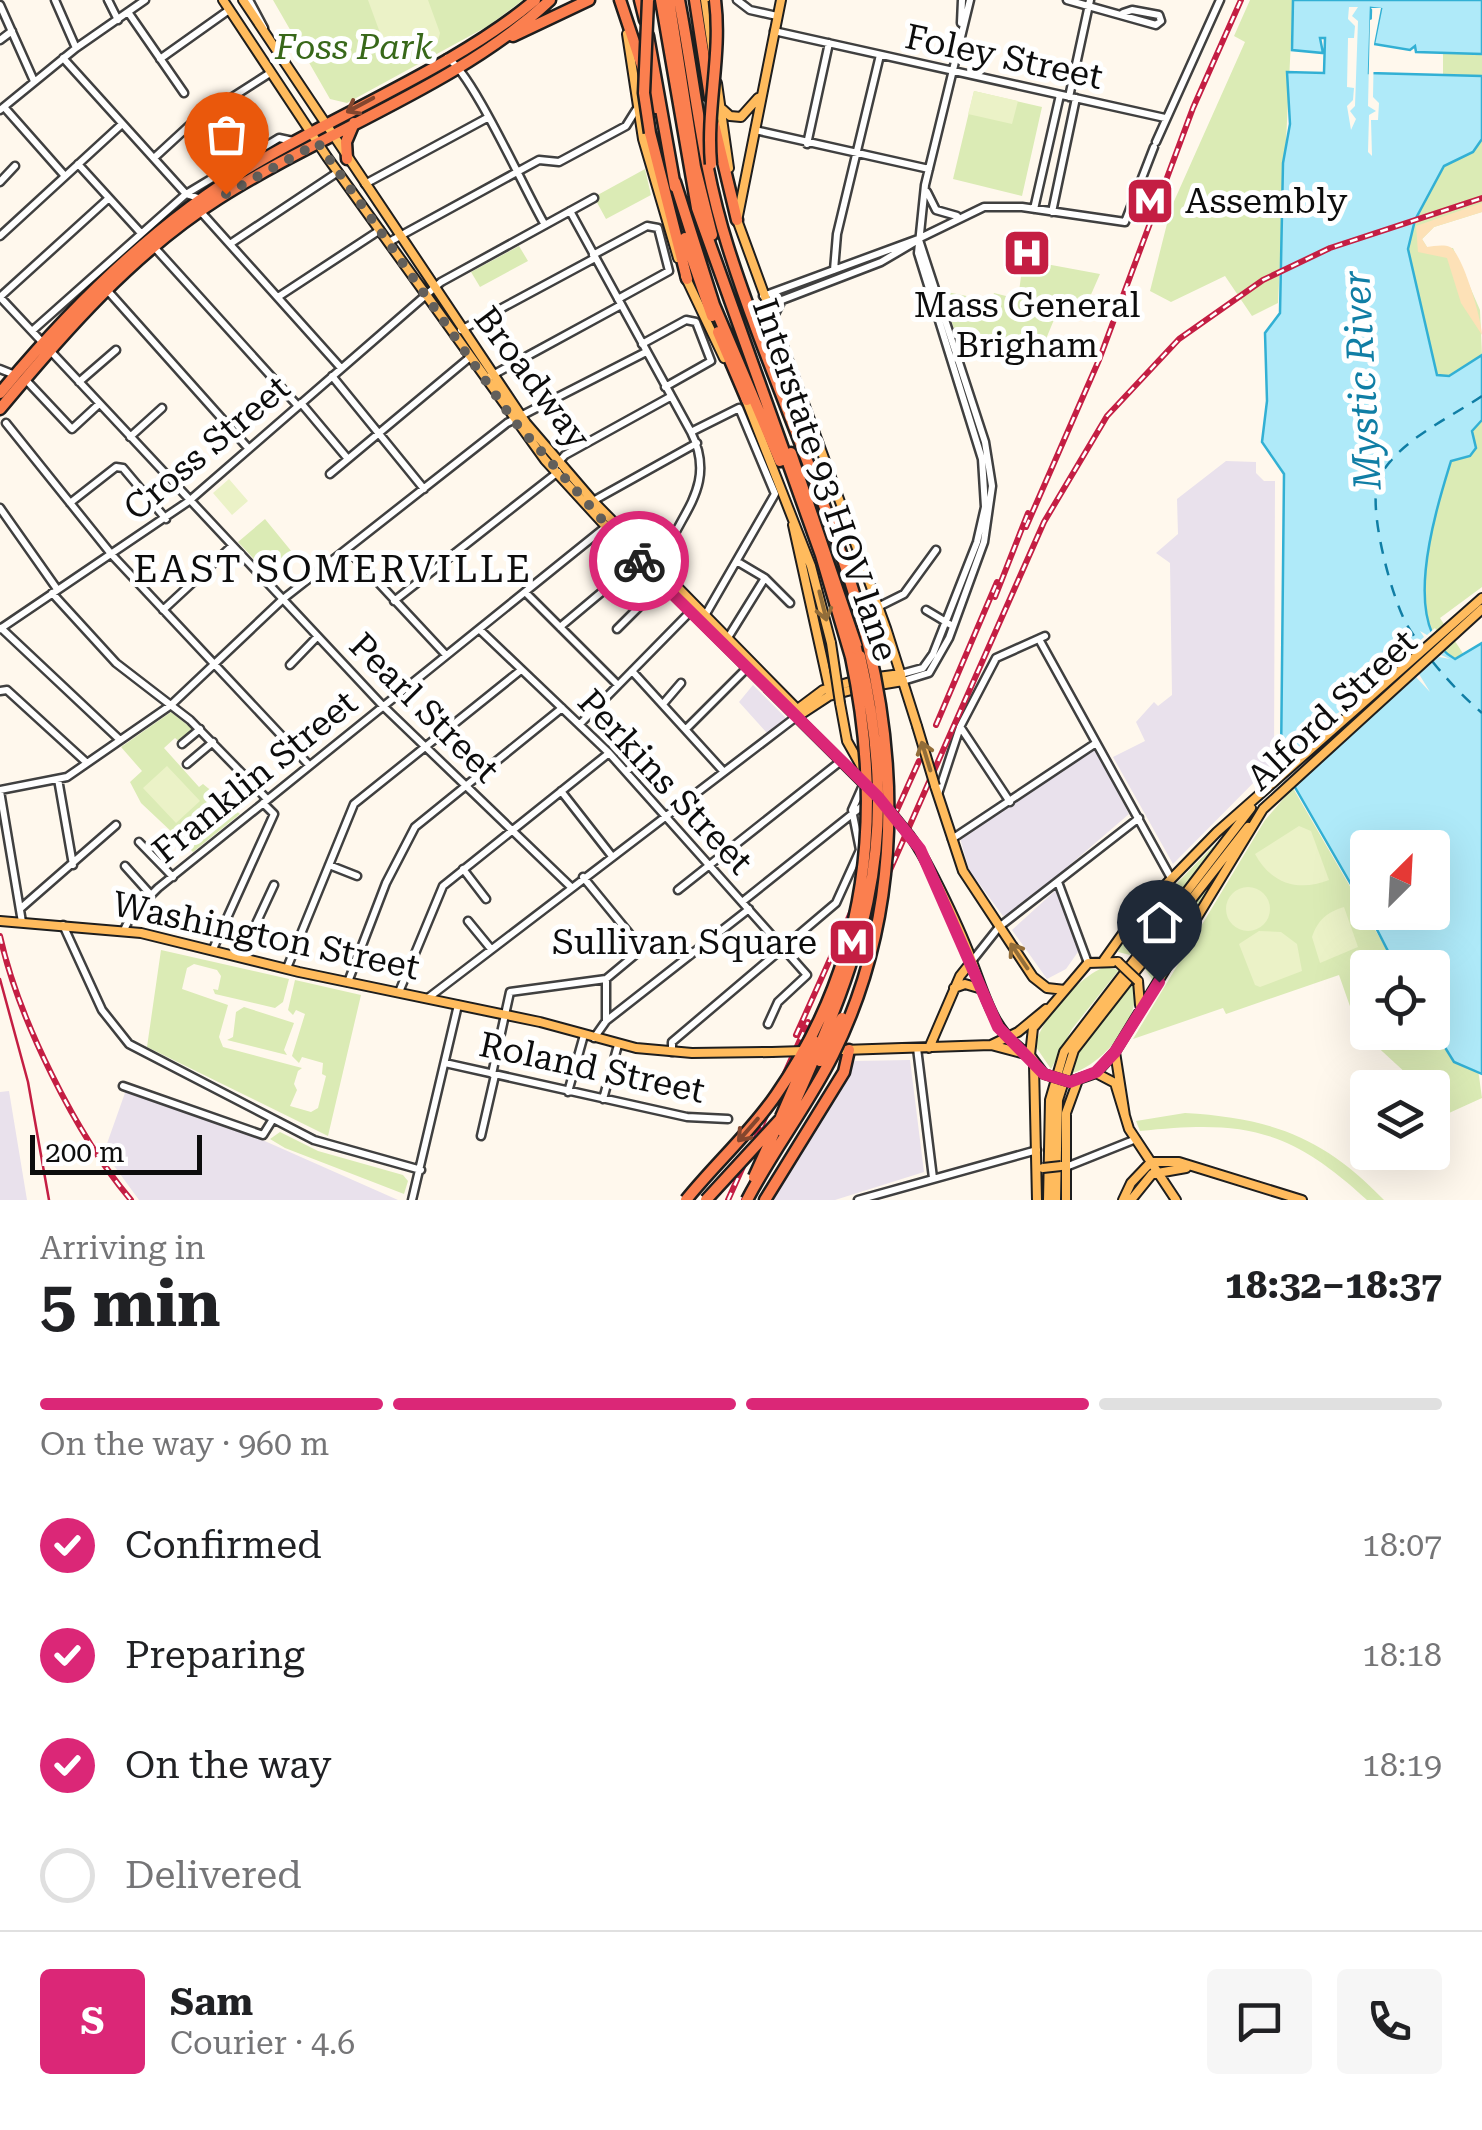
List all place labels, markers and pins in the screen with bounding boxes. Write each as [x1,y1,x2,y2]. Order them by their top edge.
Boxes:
pin [184,92,269,195]
metro station icon: Assembly [1124,175,1176,227]
place label: Assembly [1185,181,1348,222]
hospital icon: Mass General Brigham [1001,227,1053,279]
place label: Mass General Brigham [914,285,1141,366]
pin [1117,880,1202,983]
metro station icon: Sullivan Square [826,916,878,968]
place label: Sullivan Square [552,922,817,963]

